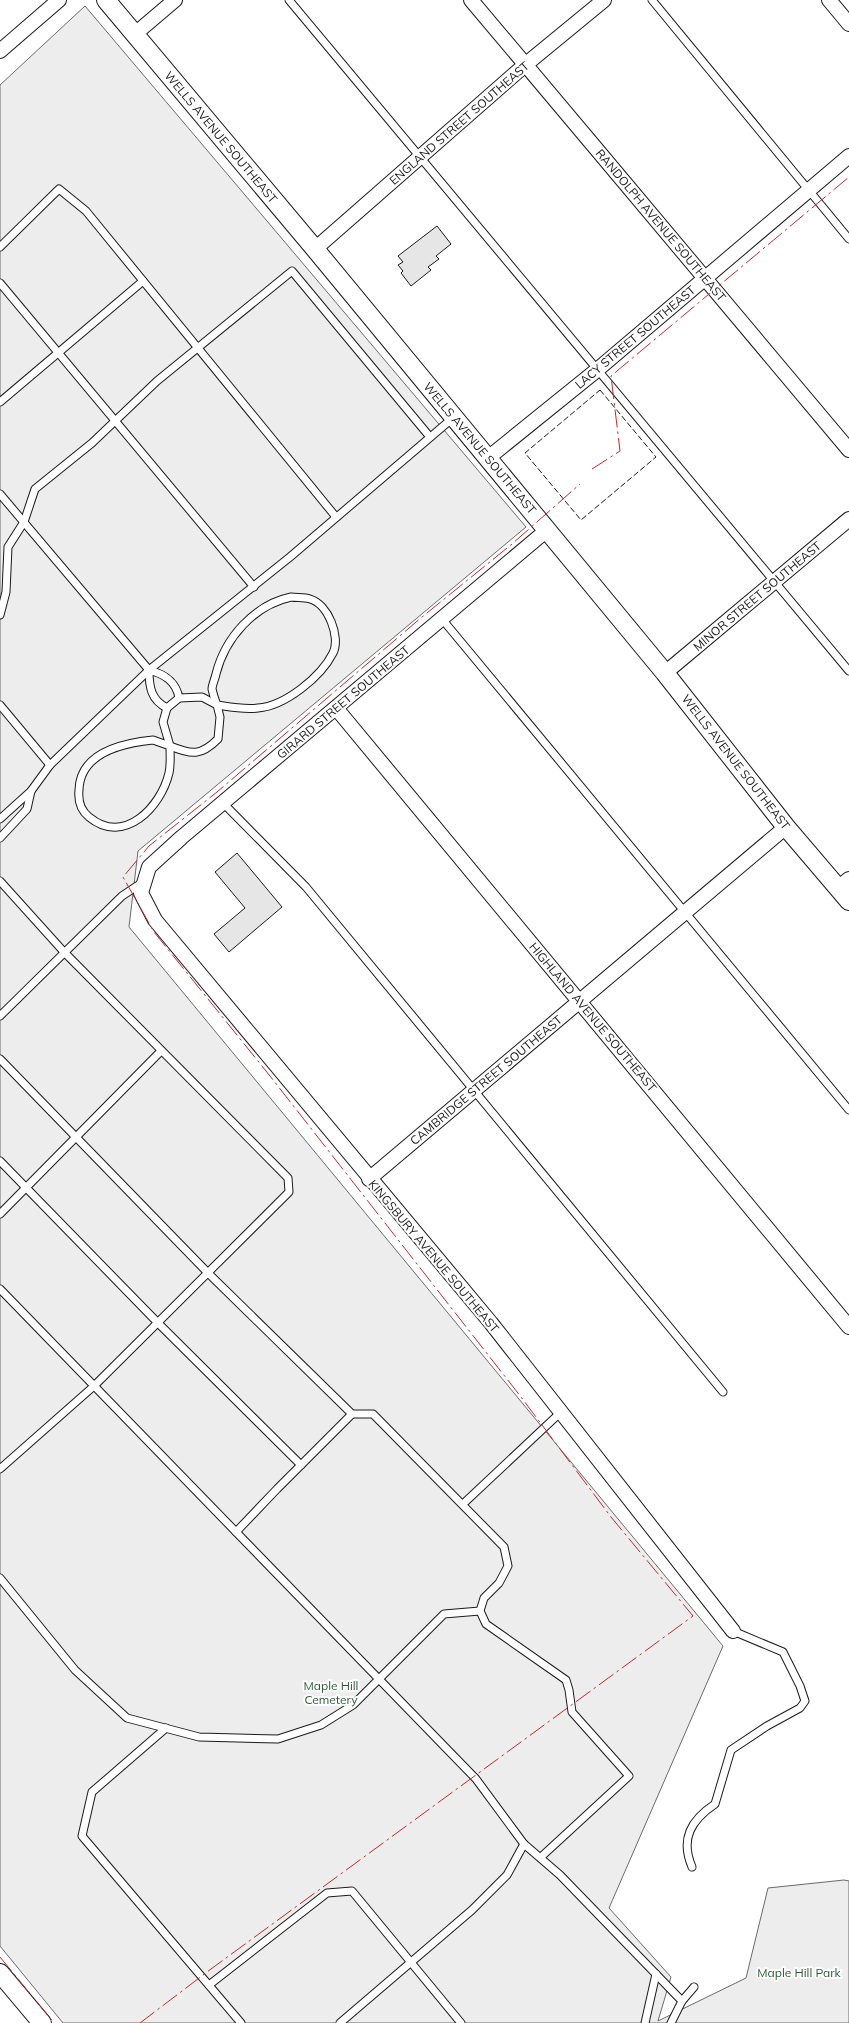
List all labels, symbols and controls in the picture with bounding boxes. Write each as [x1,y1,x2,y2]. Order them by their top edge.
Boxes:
street label: ENGLAND STREET SOUTHEAST [386,58,533,188]
street label: WELLS AVENUE SOUTHEAST [161,68,281,207]
street label: RANDOLPH AVENUE SOUTHEAST [593,146,730,305]
street label: LACY STREET SOUTHEAST [572,282,699,392]
street label: WELLS AVENUE SOUTHEAST [420,379,540,518]
street label: MINOR STREET SOUTHEAST [690,538,825,654]
street label: GIRARD STREET SOUTHEAST [274,642,413,762]
street label: WELLS AVENUE SOUTHEAST [679,691,794,833]
street label: HIGHLAND AVENUE SOUTHEAST [526,939,660,1095]
street label: CAMBRIDGE STREET SOUTHEAST [407,1011,566,1148]
street label: KINGSBURY AVENUE SOUTHEAST [366,1176,503,1336]
park label: Maple Hill Cemetery [304,1678,358,1707]
park label: Maple Hill Park [757,1965,841,1980]

